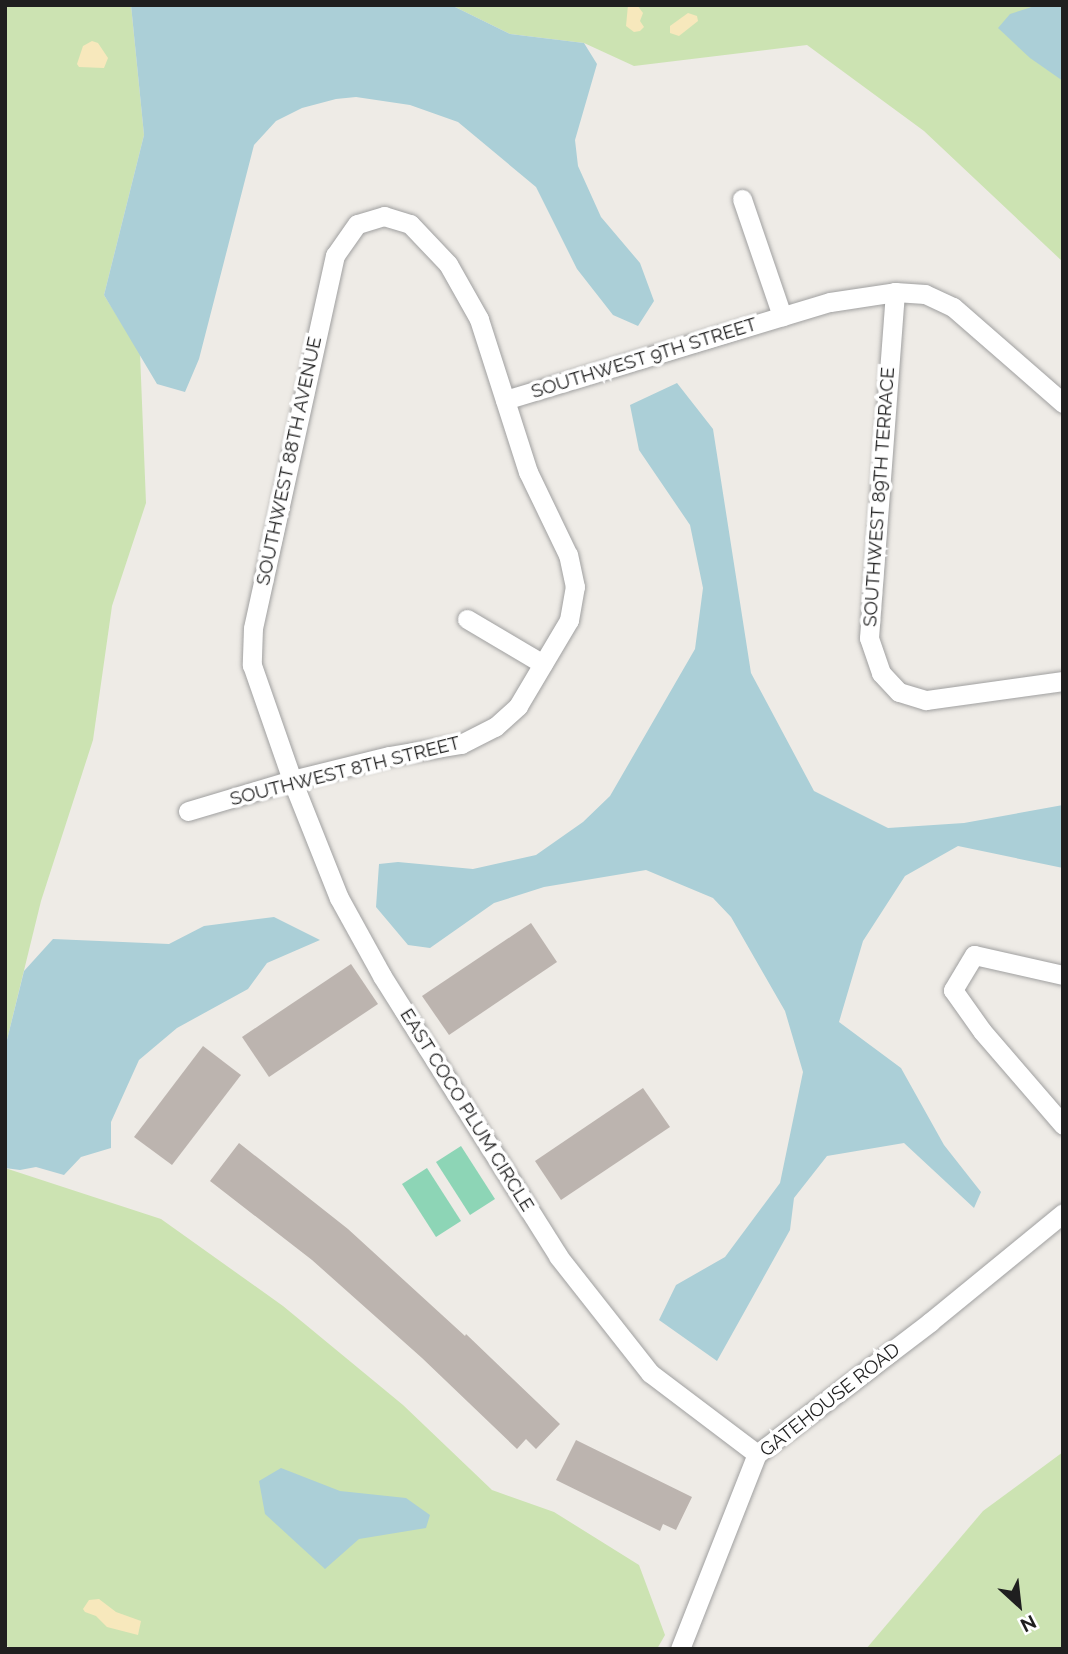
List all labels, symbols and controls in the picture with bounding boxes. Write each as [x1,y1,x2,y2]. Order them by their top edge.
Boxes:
street label: SOUTHWEST 9TH STREET [528,313,760,403]
street label: SOUTHWEST 88TH AVENUE [251,334,327,588]
street label: SOUTHWEST 89TH TERRACE [859,366,899,628]
street label: SOUTHWEST 8TH STREET [227,731,463,811]
street label: EAST COCO PLUM CIRCLE [395,1004,539,1216]
street label: GATEHOUSE ROAD [755,1338,905,1462]
north arrow [984,1570,1054,1640]
text: N [1017,1611,1040,1637]

